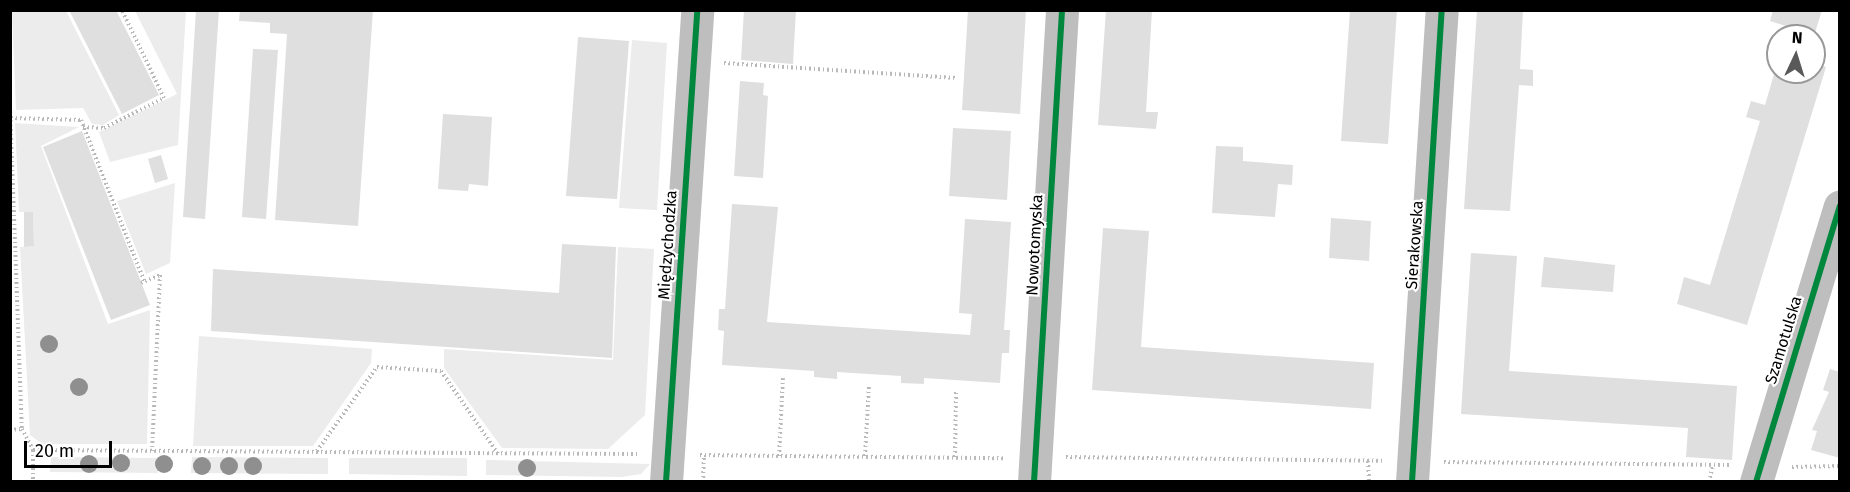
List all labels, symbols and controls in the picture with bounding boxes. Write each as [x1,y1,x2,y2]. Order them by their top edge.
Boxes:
north arrow [1766,24,1826,84]
text: N [1791,28,1803,47]
street label: Międzychodzka [655,190,681,300]
street label: Nowotomyska [1023,194,1047,296]
street label: Sierakowska [1402,200,1428,290]
street label: Szamotulska [1762,294,1806,386]
scale bar [27,429,116,467]
text: 20 m [35,440,74,462]

